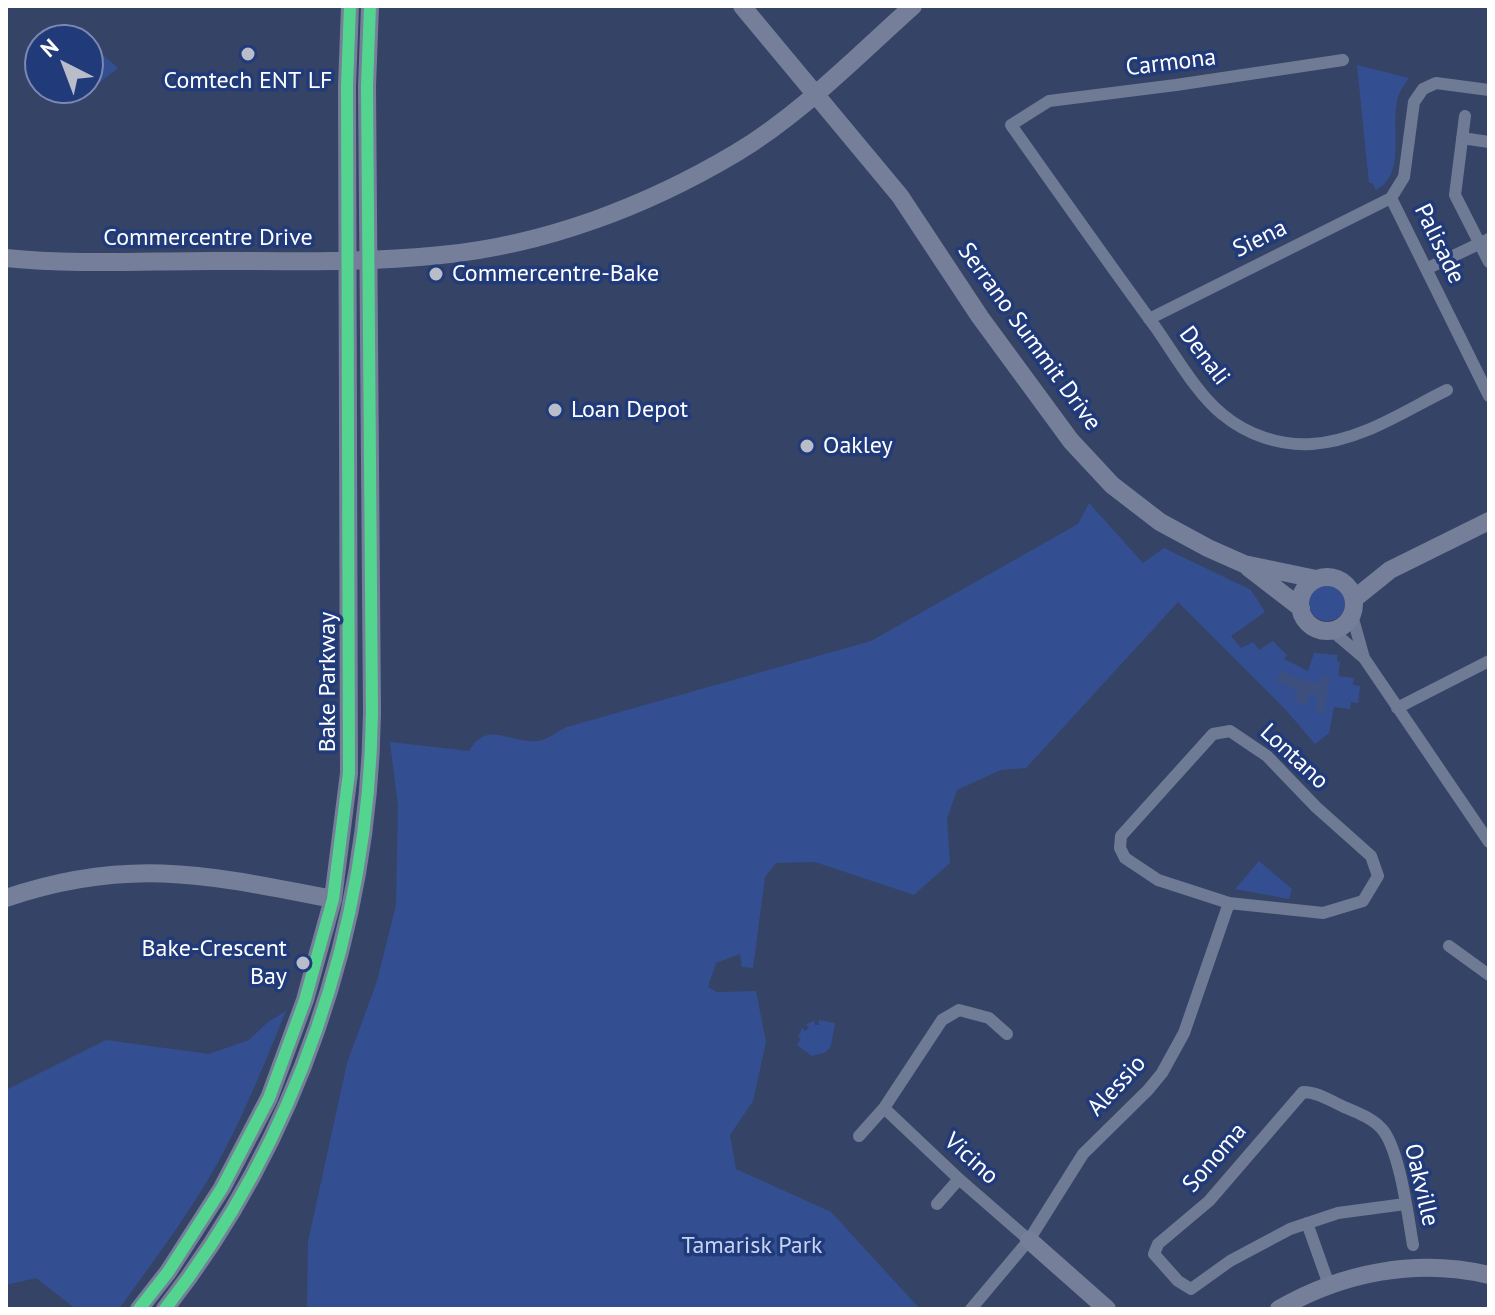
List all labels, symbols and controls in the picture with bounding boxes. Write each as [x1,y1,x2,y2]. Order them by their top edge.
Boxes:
north arrow [24,24,104,104]
text: N [35,32,64,63]
street label: Carmona [1124,43,1218,83]
marker: Comtech ENT LF [239,45,257,63]
place label: Comtech ENT LF [164,67,332,95]
street label: Palisade [1407,199,1471,289]
street label: Siena [1228,214,1292,264]
street label: Commercentre Drive [103,224,313,252]
street label: Serrano Summit Drive [951,238,1107,436]
place label: Commercentre-Bake [452,260,659,288]
marker: Commercentre-Bake [427,265,445,283]
street label: Denali [1173,321,1235,391]
place label: Loan Depot [571,396,688,424]
marker: Loan Depot [546,401,564,419]
place label: Oakley [823,432,893,460]
marker: Oakley [798,437,816,455]
street label: Bake Parkway [314,612,342,752]
street label: Lontano [1254,718,1334,796]
place label: Bake-Crescent Bay [142,935,287,991]
marker: Bake-Crescent Bay [294,954,312,972]
street label: Alessio [1082,1050,1152,1122]
street label: Sonoma [1177,1117,1253,1199]
street label: Vicino [938,1127,1004,1191]
street label: Oakville [1398,1141,1444,1229]
park label: Tamarisk Park [682,1232,822,1260]

